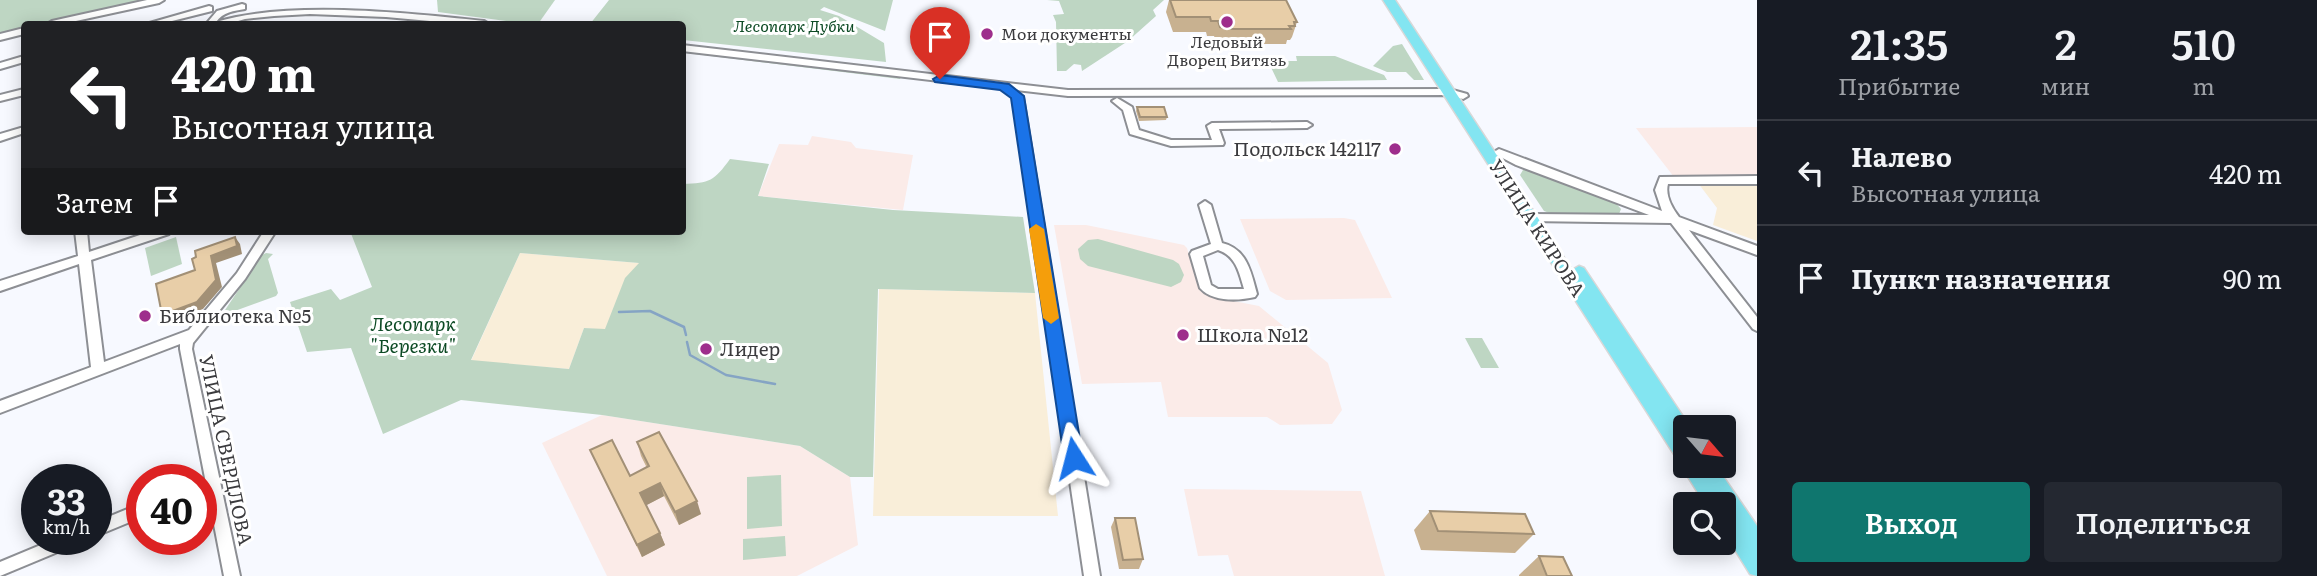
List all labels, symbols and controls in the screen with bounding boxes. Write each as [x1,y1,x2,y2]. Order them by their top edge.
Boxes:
pin [910,7,970,79]
text: 21:35 [1850,11,1948,73]
text: 2 [2055,11,2077,73]
text: 510 [2171,11,2236,73]
park label: Лесопарк Дубки [733,13,855,37]
marker: Ледовый Дворец Витязь [1219,14,1235,30]
icon: arrive [921,18,959,56]
place label: Мои документы [1001,21,1132,45]
marker: Мои документы [979,26,995,42]
place label: Ледовый Дворец Витязь [1168,29,1287,71]
text: 420 m [171,34,316,107]
icon: left [56,49,147,140]
text: Прибытие [1838,68,1960,102]
text: мин [2041,68,2090,102]
text: m [2192,68,2215,102]
text: Высотная улица [171,101,434,149]
place label: Подольск 142117 [1233,134,1381,162]
text: Налево [1851,136,1952,175]
marker: Подольск 142117 [1387,141,1403,157]
street label: УЛИЦА КИРОВА [1483,153,1593,302]
text: 420 m [2209,153,2282,192]
icon: left [1792,154,1830,192]
text: Высотная улица [1851,175,2040,209]
text: Затем [56,182,133,221]
icon: arrive [147,182,185,220]
text: Пункт назначения [1851,258,2110,297]
text: 90 m [2223,258,2282,297]
icon: arrive [1792,259,1830,297]
place label: Библиотека №5 [159,301,312,329]
marker: Библиотека №5 [137,308,153,324]
park label: Лесопарк "Березки" [370,309,456,359]
place label: Школа №12 [1197,320,1308,348]
marker: Школа №12 [1175,327,1191,343]
place label: Лидер [720,334,780,362]
marker: Лидер [698,341,714,357]
street label: УЛИЦА СВЕРДЛОВА [193,352,261,548]
north arrow [1673,415,1736,478]
map controls [1673,415,1736,555]
position arrow [1037,421,1111,495]
speed limit sign: 40 [126,464,217,555]
text: 33 [47,474,86,526]
button: Выход [1792,482,2030,562]
button: Поделиться [2044,482,2282,562]
button: search [1673,492,1736,555]
text: km/h [43,513,90,540]

